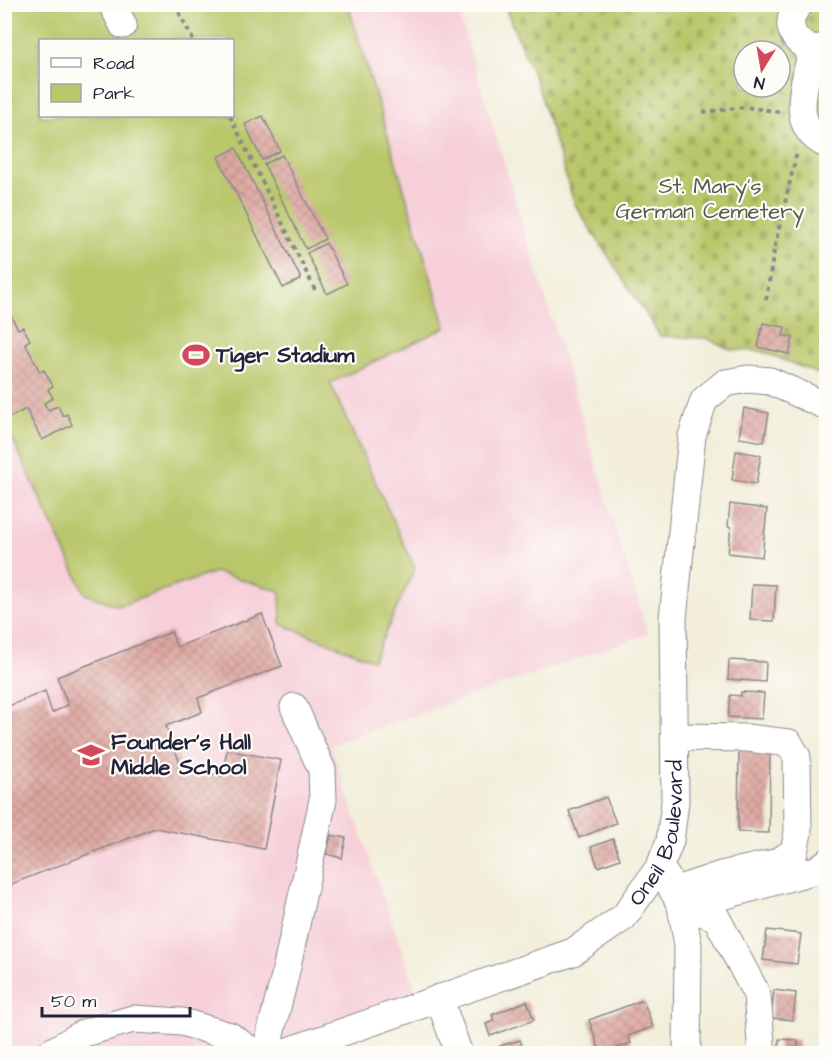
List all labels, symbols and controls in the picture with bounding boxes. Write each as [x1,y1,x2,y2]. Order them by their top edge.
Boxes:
legend [39,39,234,117]
north arrow [732,39,792,99]
text: Road [93,51,134,76]
text: N [752,71,766,94]
text: Park [93,81,135,106]
park label: St. Mary's German Cemetery [616,171,804,228]
sports icon: Tiger Stadium [181,340,211,370]
place label: Tiger Stadium [215,340,355,372]
place label: Founder's Hall Middle School [111,727,251,783]
school or university icon: Founder's Hall Middle School [76,740,106,770]
street label: Oneil Boulevard [621,760,691,912]
scale bar [42,980,190,1018]
text: 50 m [51,989,96,1014]

